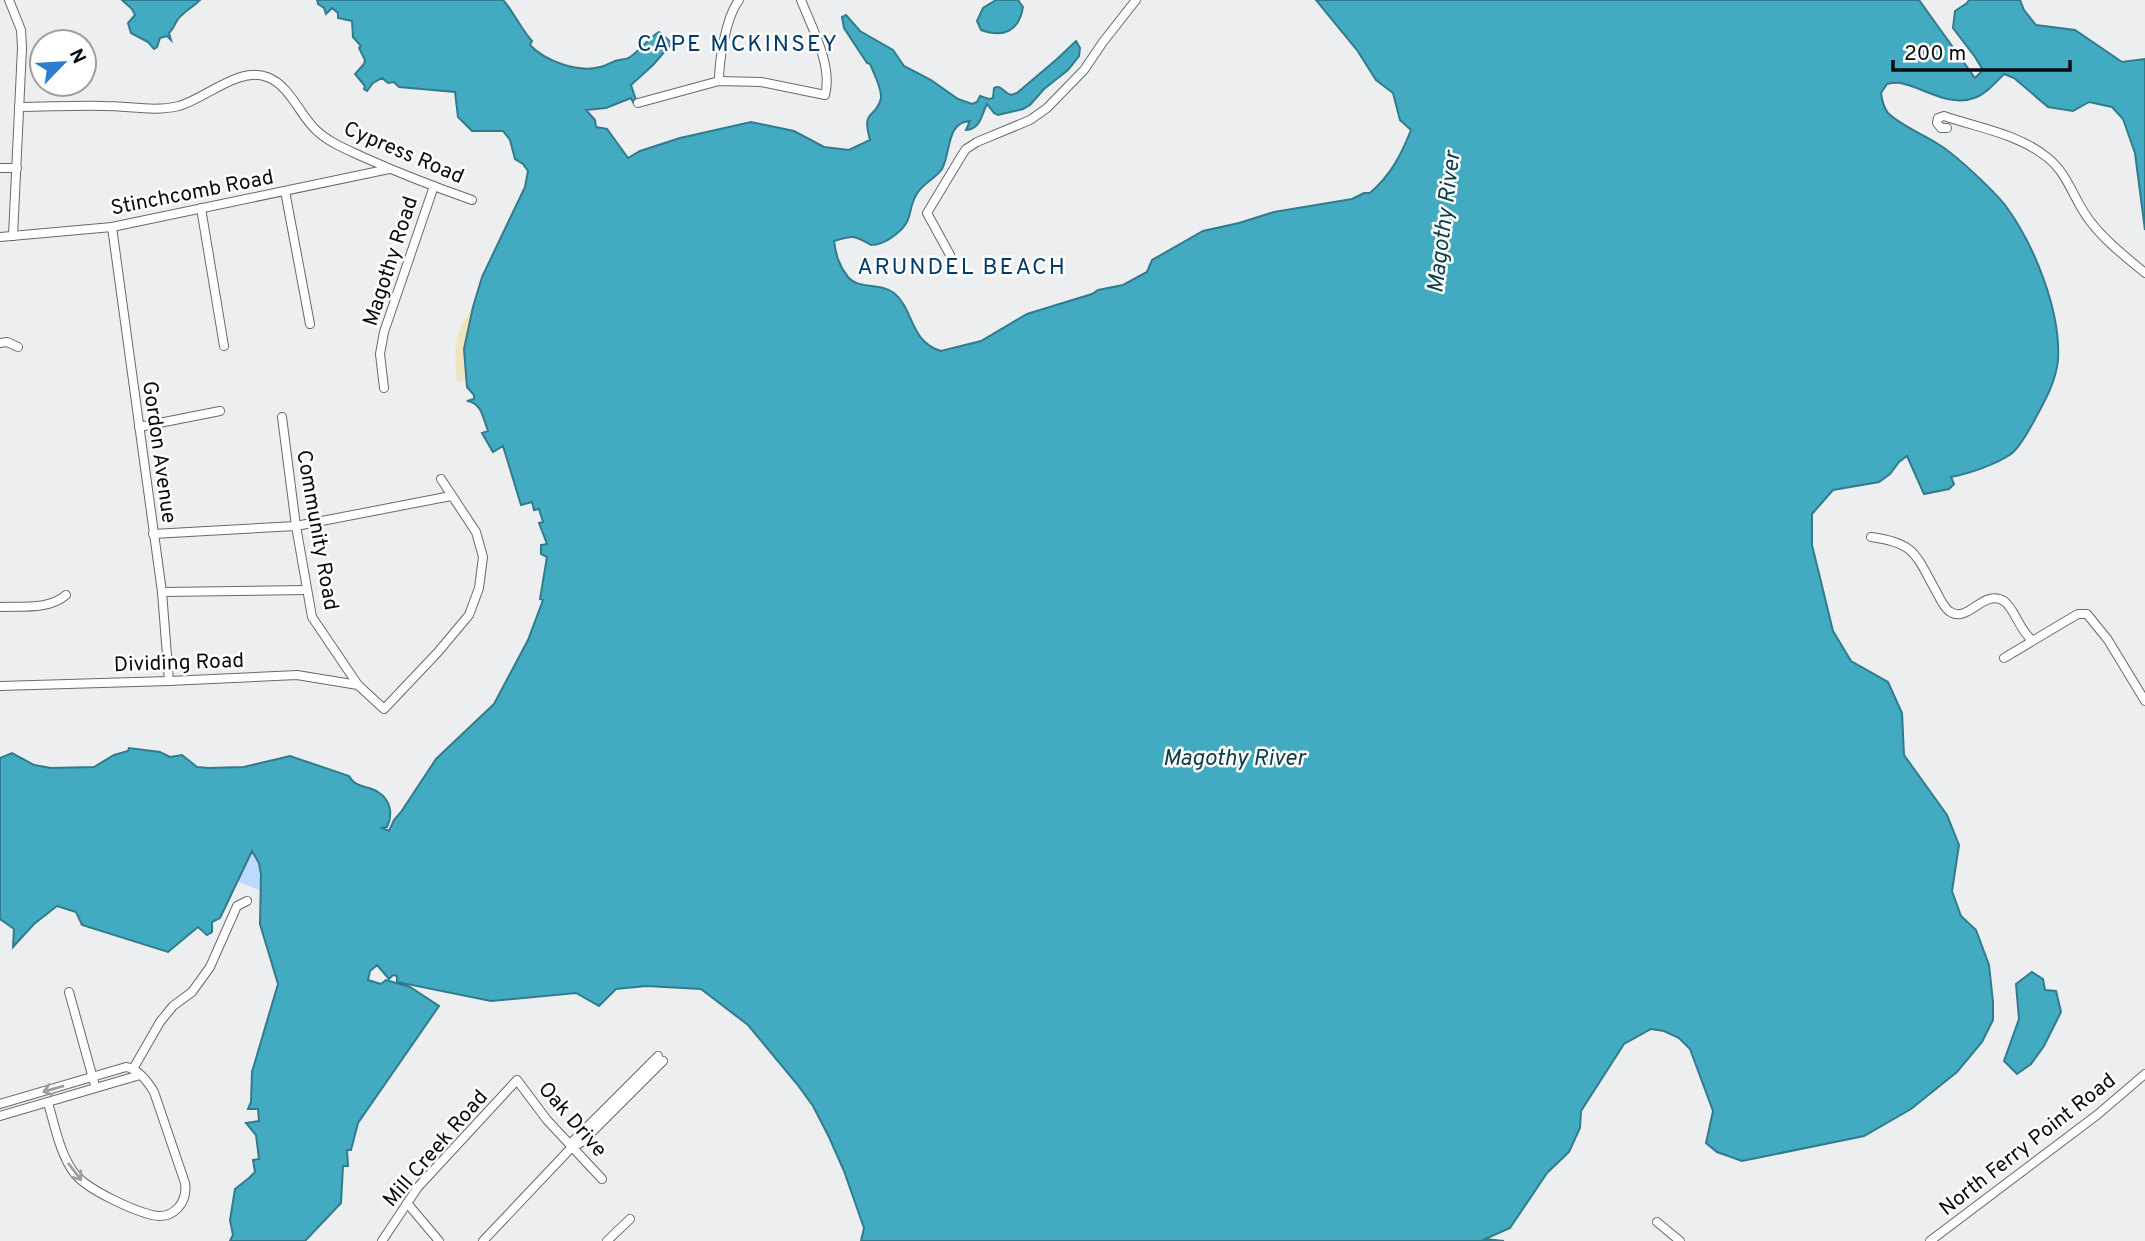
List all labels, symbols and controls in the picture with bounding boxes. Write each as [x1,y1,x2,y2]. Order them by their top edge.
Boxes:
north arrow [28,28,98,98]
scale bar [1893,28,2070,72]
district label: CAPE MCKINSEY [637,31,839,60]
text: 200 m [1904,41,1966,68]
text: N [63,45,90,68]
street label: Cypress Road [339,116,468,191]
water label: Magothy River [1422,148,1469,295]
street label: Stinchcomb Road [109,164,276,223]
street label: Magothy Road [358,193,425,330]
district label: ARUNDEL BEACH [857,254,1067,283]
street label: Gordon Avenue [135,379,182,525]
street label: Community Road [289,448,344,613]
street label: Dividing Road [113,648,245,679]
water label: Magothy River [1163,745,1307,774]
street label: North Ferry Point Road [1934,1068,2122,1223]
street label: Oak Drive [532,1076,612,1163]
one-way arrow [43,1083,65,1096]
street label: Mill Creek Road [378,1085,495,1213]
one-way arrow [67,1162,82,1181]

